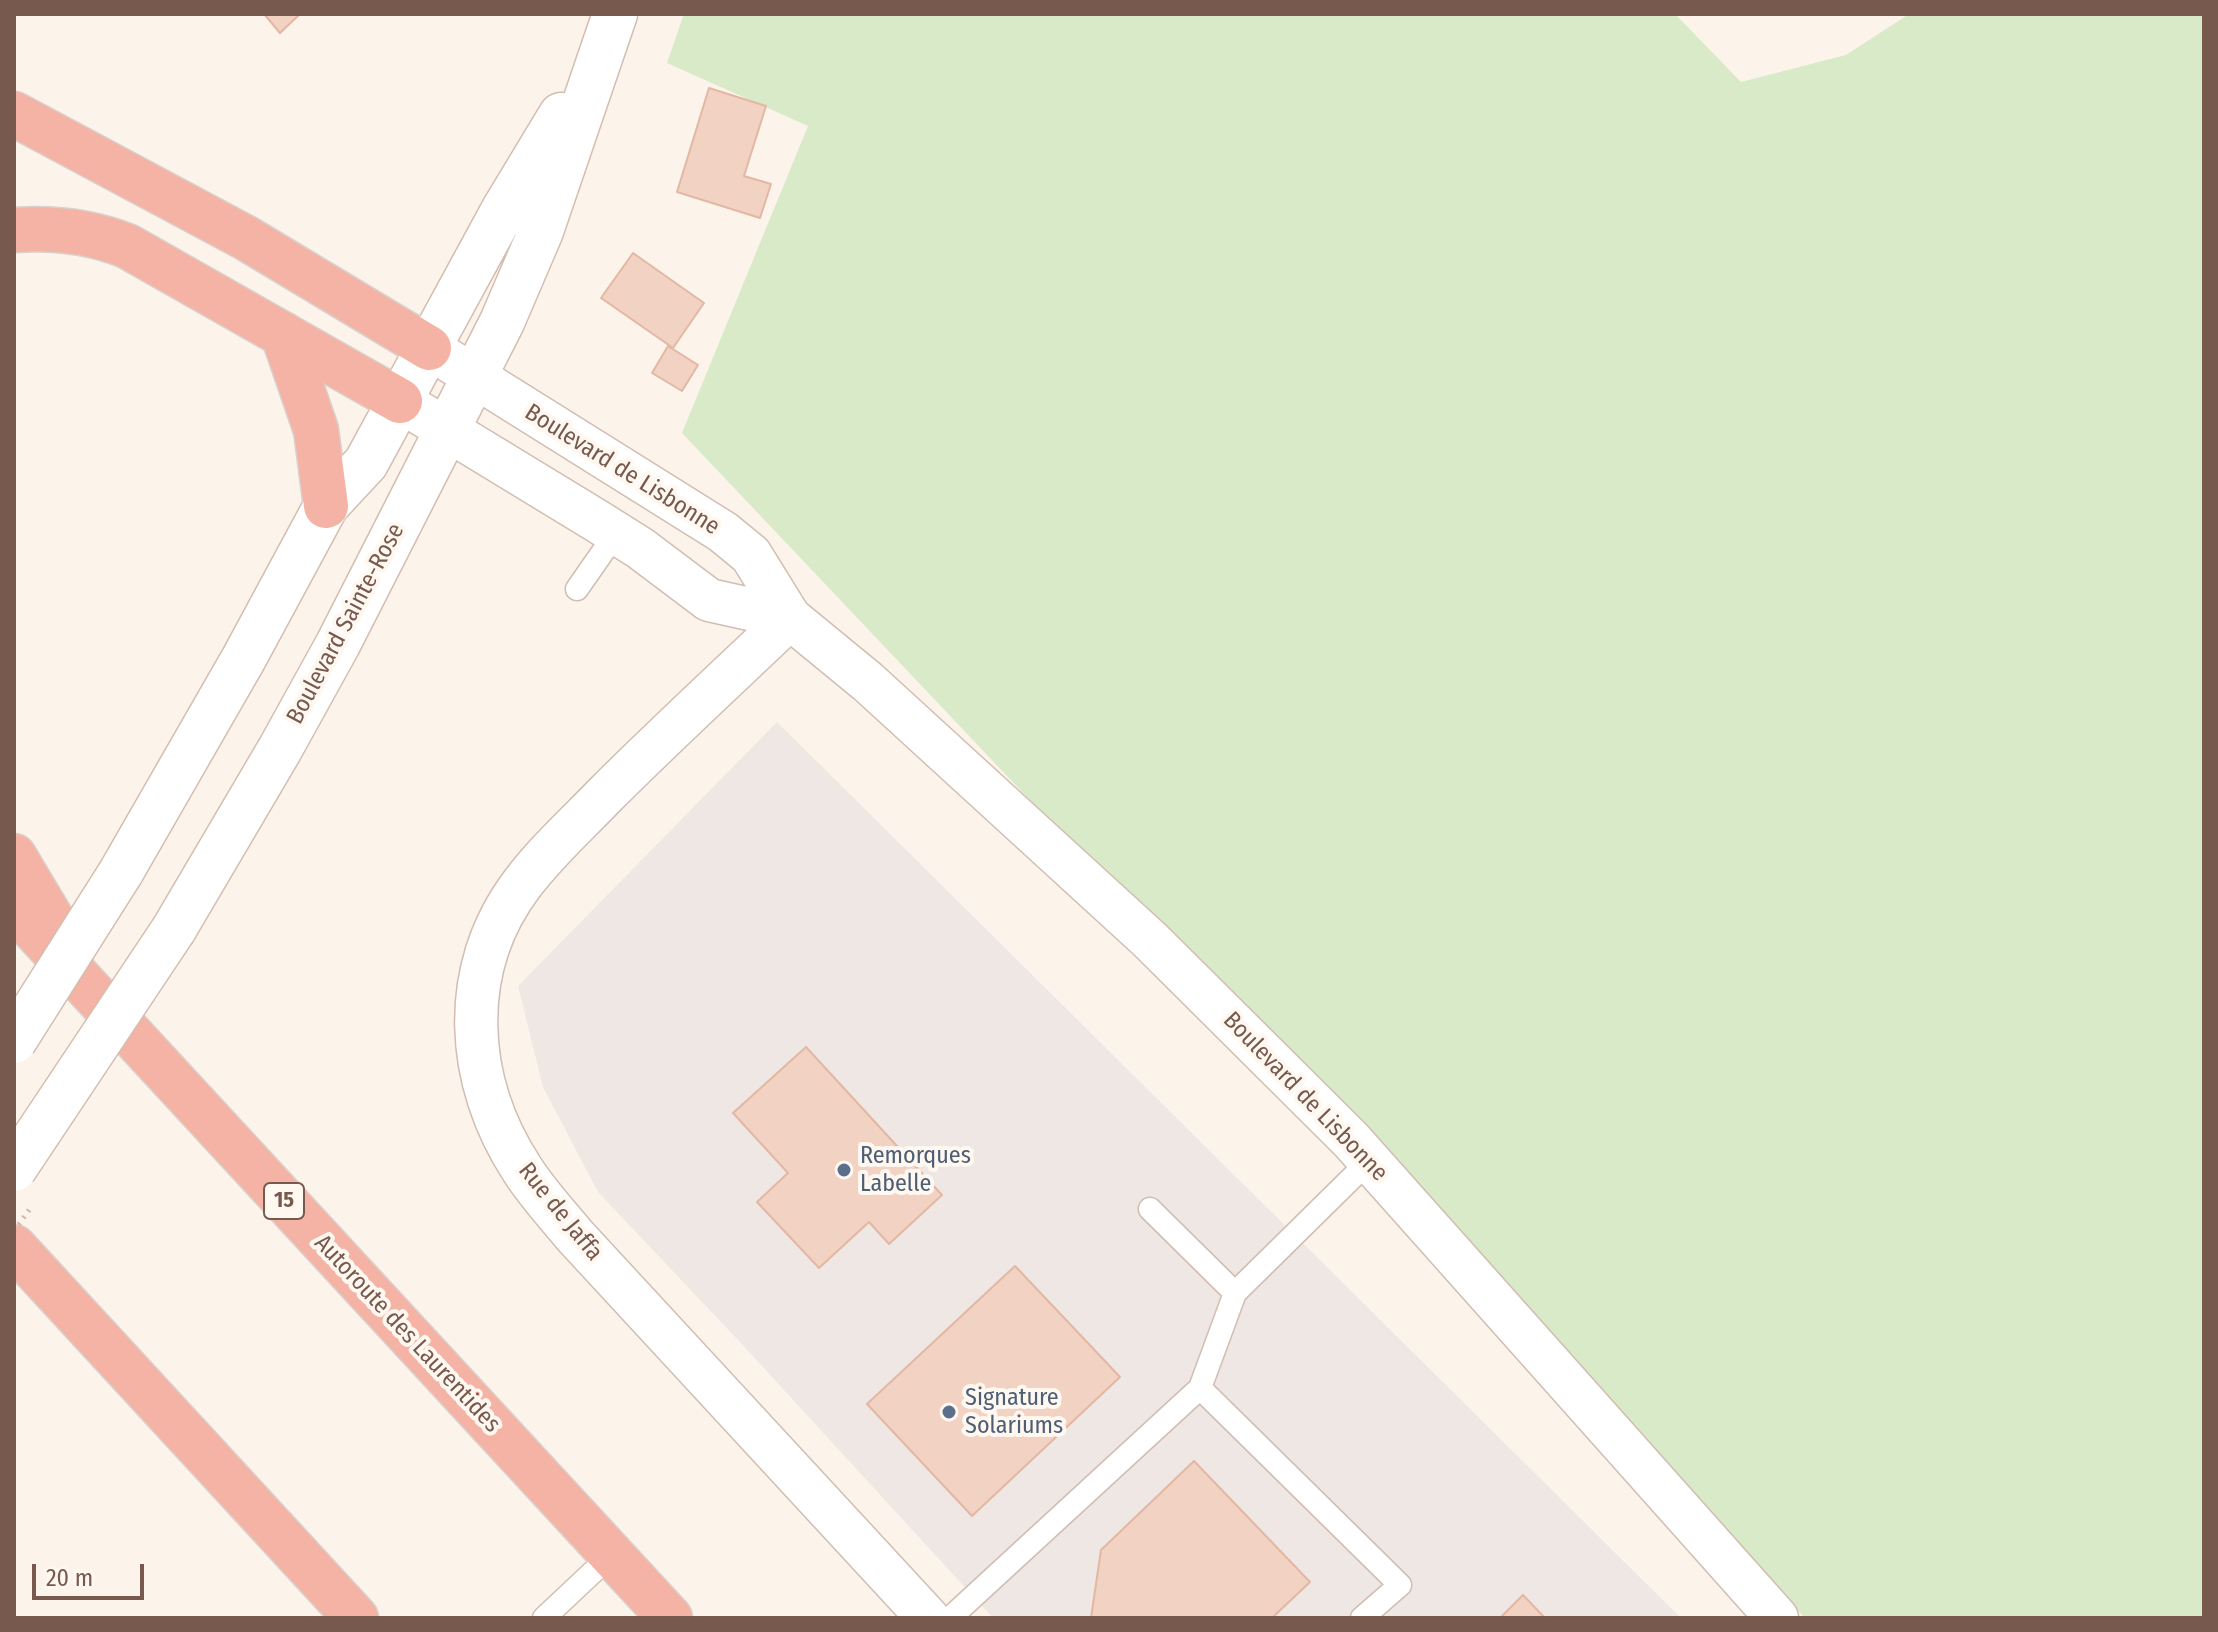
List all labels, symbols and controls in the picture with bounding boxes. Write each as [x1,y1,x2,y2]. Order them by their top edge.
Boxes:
street label: Boulevard de Lisbonne [519,398,725,542]
street label: Boulevard Sainte-Rose [281,519,411,729]
street label: Boulevard de Lisbonne [1217,1006,1393,1188]
place label: Remorques Labelle [860,1142,971,1198]
street label: Rue de Jaffa [512,1157,608,1267]
marker: Remorques Labelle [835,1161,853,1179]
road number: 15 [264,1183,304,1219]
street label: Autoroute des Laurentides [308,1229,506,1439]
place label: Signature Solariums [965,1384,1063,1440]
marker: Signature Solariums [940,1403,958,1421]
scale bar [36,1548,148,1598]
text: 20 m [46,1564,93,1592]

